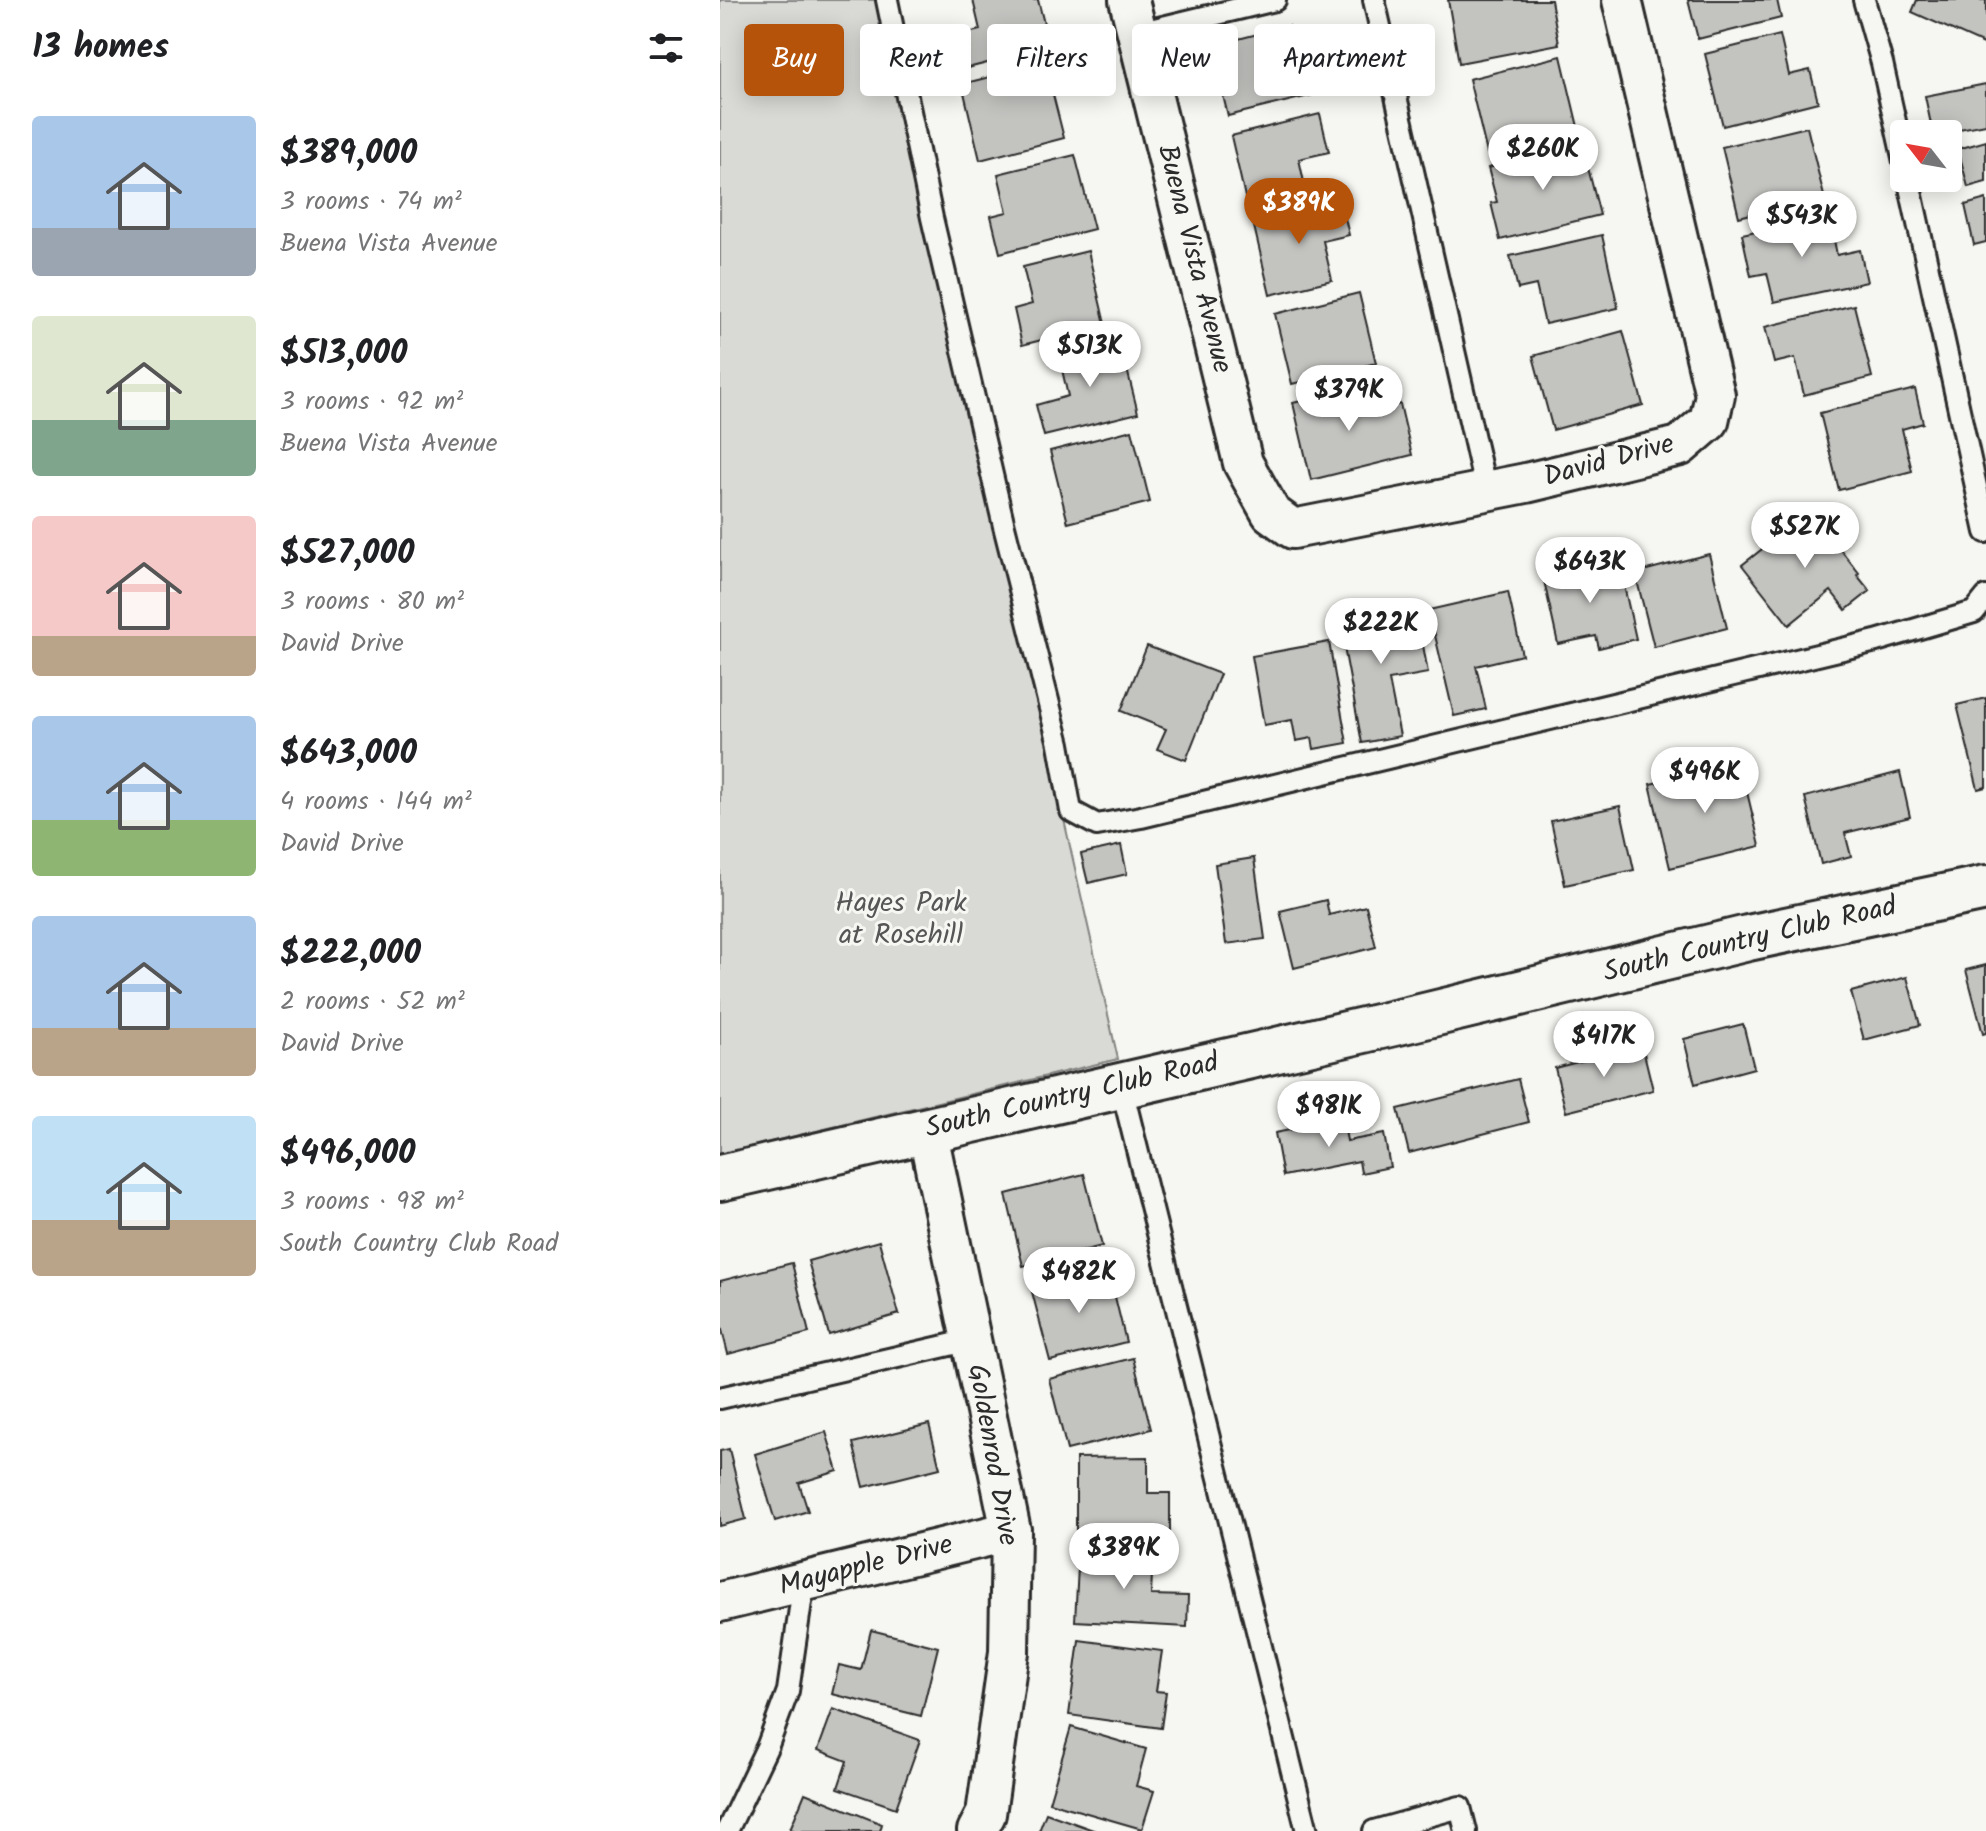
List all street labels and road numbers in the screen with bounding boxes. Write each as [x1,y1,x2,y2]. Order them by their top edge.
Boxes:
street label: Buena Vista Avenue [1144,140,1244,379]
street label: David Drive [1539,422,1680,500]
street label: South Country Club Road [1599,884,1902,996]
street label: South Country Club Road [921,1040,1224,1152]
street label: Goldenrod Drive [954,1361,1030,1550]
street label: Mayapple Drive [775,1523,958,1609]

